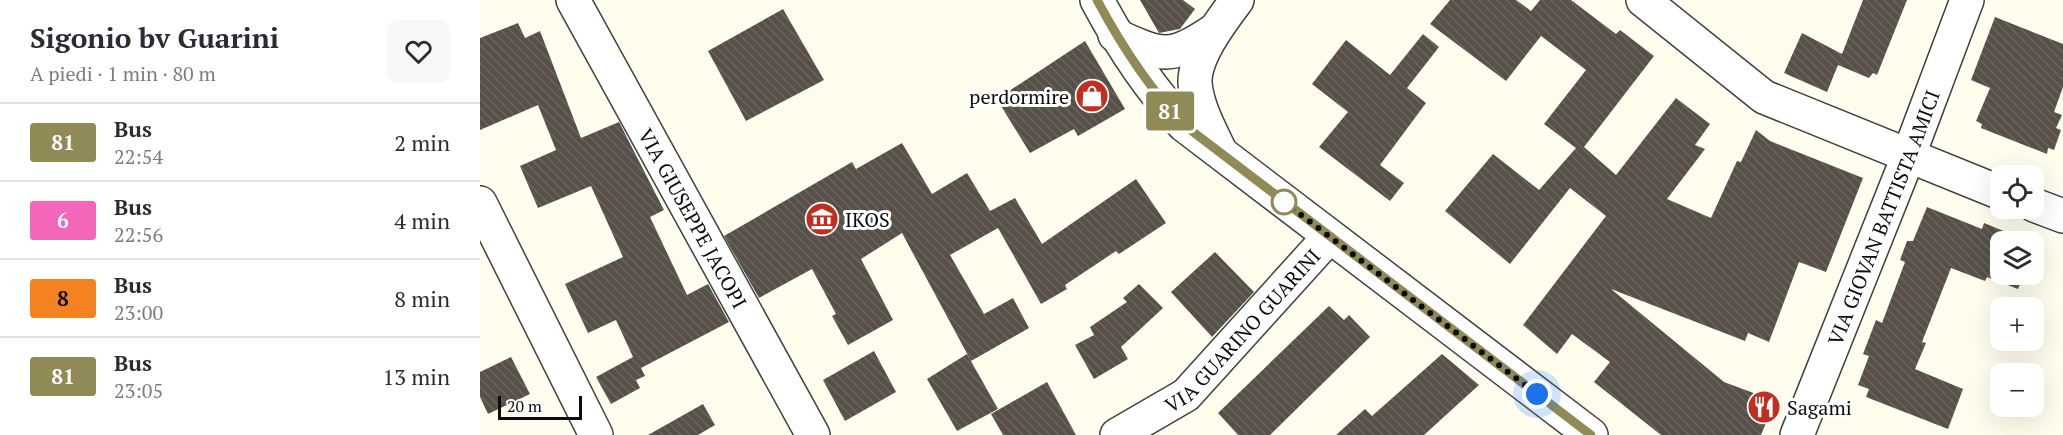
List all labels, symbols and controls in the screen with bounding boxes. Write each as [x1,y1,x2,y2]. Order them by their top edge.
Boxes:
text: Sigonio bv Guarini [30,19,279,56]
button: heart [387,20,450,83]
text: A piedi · 1 min · 80 m [30,60,216,87]
shop icon: perdormire [1074,78,1110,114]
place label: perdormire [969,83,1069,110]
street label: VIA GIOVAN BATTISTA AMICI [1821,86,1945,349]
line badge: 81 [1143,92,1197,130]
text: 81 [1158,97,1182,125]
text: Bus [114,114,152,143]
street label: VIA GIUSEPPE JACOPI [633,123,754,313]
text: 81 [51,128,75,156]
text: 2 min [394,128,450,157]
text: 22:54 [114,143,163,170]
map controls [1990,165,2044,417]
button: locate [1990,165,2044,219]
unlabelled marker [1271,189,1297,215]
text: Bus [114,192,152,221]
museum icon: IKOS [804,201,840,237]
text: 6 [57,206,69,234]
text: 4 min [394,206,450,235]
place label: IKOS [845,206,890,233]
text: 22:56 [114,221,163,248]
button: layers [1990,231,2044,285]
street label: VIA GUARINO GUARINI [1159,243,1326,418]
text: Bus [114,270,152,299]
text: 8 [57,284,69,312]
text: 8 min [394,284,450,313]
button: + [1990,297,2044,351]
text: 23:00 [114,299,163,326]
text: Bus [114,348,152,377]
text: 81 [51,362,75,390]
text: 13 min [383,362,450,391]
button: − [1990,363,2044,417]
text: 23:05 [114,377,163,404]
your location [1522,379,1552,409]
restaurant icon: Sagami [1746,389,1782,425]
scale bar [498,393,582,420]
place label: Sagami [1787,394,1852,421]
text: 20 m [507,395,542,417]

